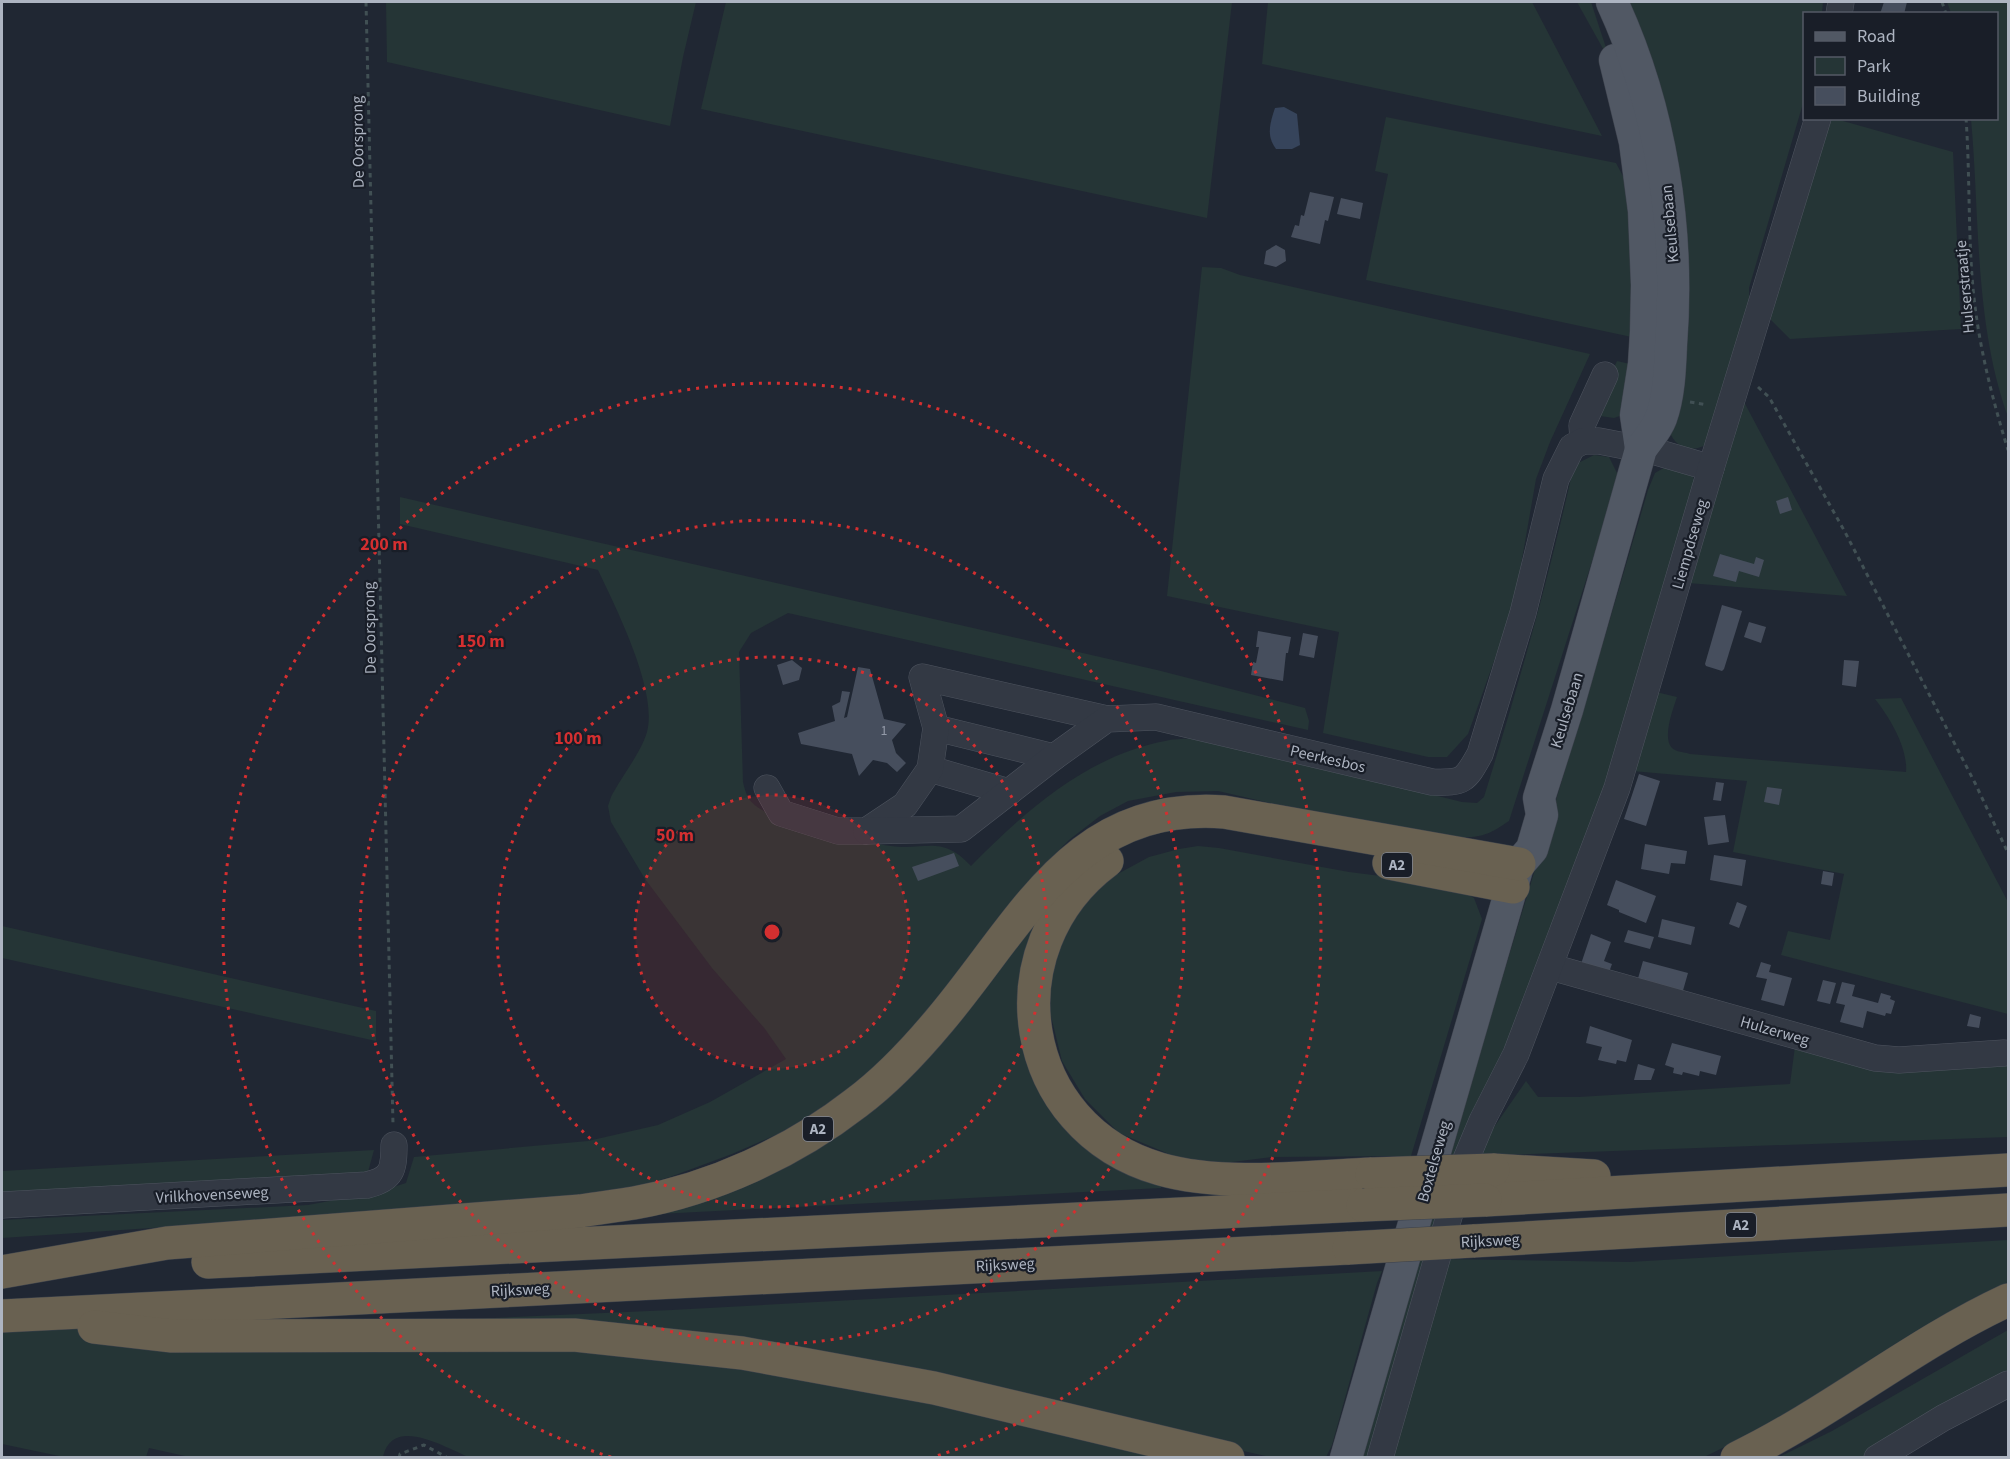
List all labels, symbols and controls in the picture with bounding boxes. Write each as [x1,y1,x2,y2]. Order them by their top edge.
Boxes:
legend [1803,12,1998,120]
text: Road [1857,24,1896,49]
text: Park [1857,54,1891,79]
text: Building [1857,84,1920,109]
street label: De Oorsprong [346,96,370,188]
street label: Keulsebaan [1656,184,1684,264]
street label: Hulserstraatje [1950,239,1980,334]
street label: Liempdseweg [1667,497,1713,592]
text: 200 m [360,532,408,557]
street label: De Oorsprong [358,582,382,674]
text: 150 m [457,629,505,654]
street label: Keulsebaan [1545,670,1589,751]
house number: 1 [881,721,888,741]
text: 100 m [554,726,602,751]
street label: Peerkesbos [1288,740,1368,778]
text: 50 m [656,823,694,848]
road number: A2 [1382,853,1412,877]
centre of rings [762,922,782,942]
street label: Hulzerweg [1738,1011,1812,1051]
road number: A2 [803,1117,833,1141]
street label: Boxtelseweg [1412,1118,1456,1205]
street label: Vrilkhovenseweg [155,1181,269,1209]
road number: A2 [1726,1213,1756,1237]
street label: Rijksweg [1460,1228,1520,1254]
street label: Rijksweg [975,1252,1035,1278]
street label: Rijksweg [490,1277,550,1303]

